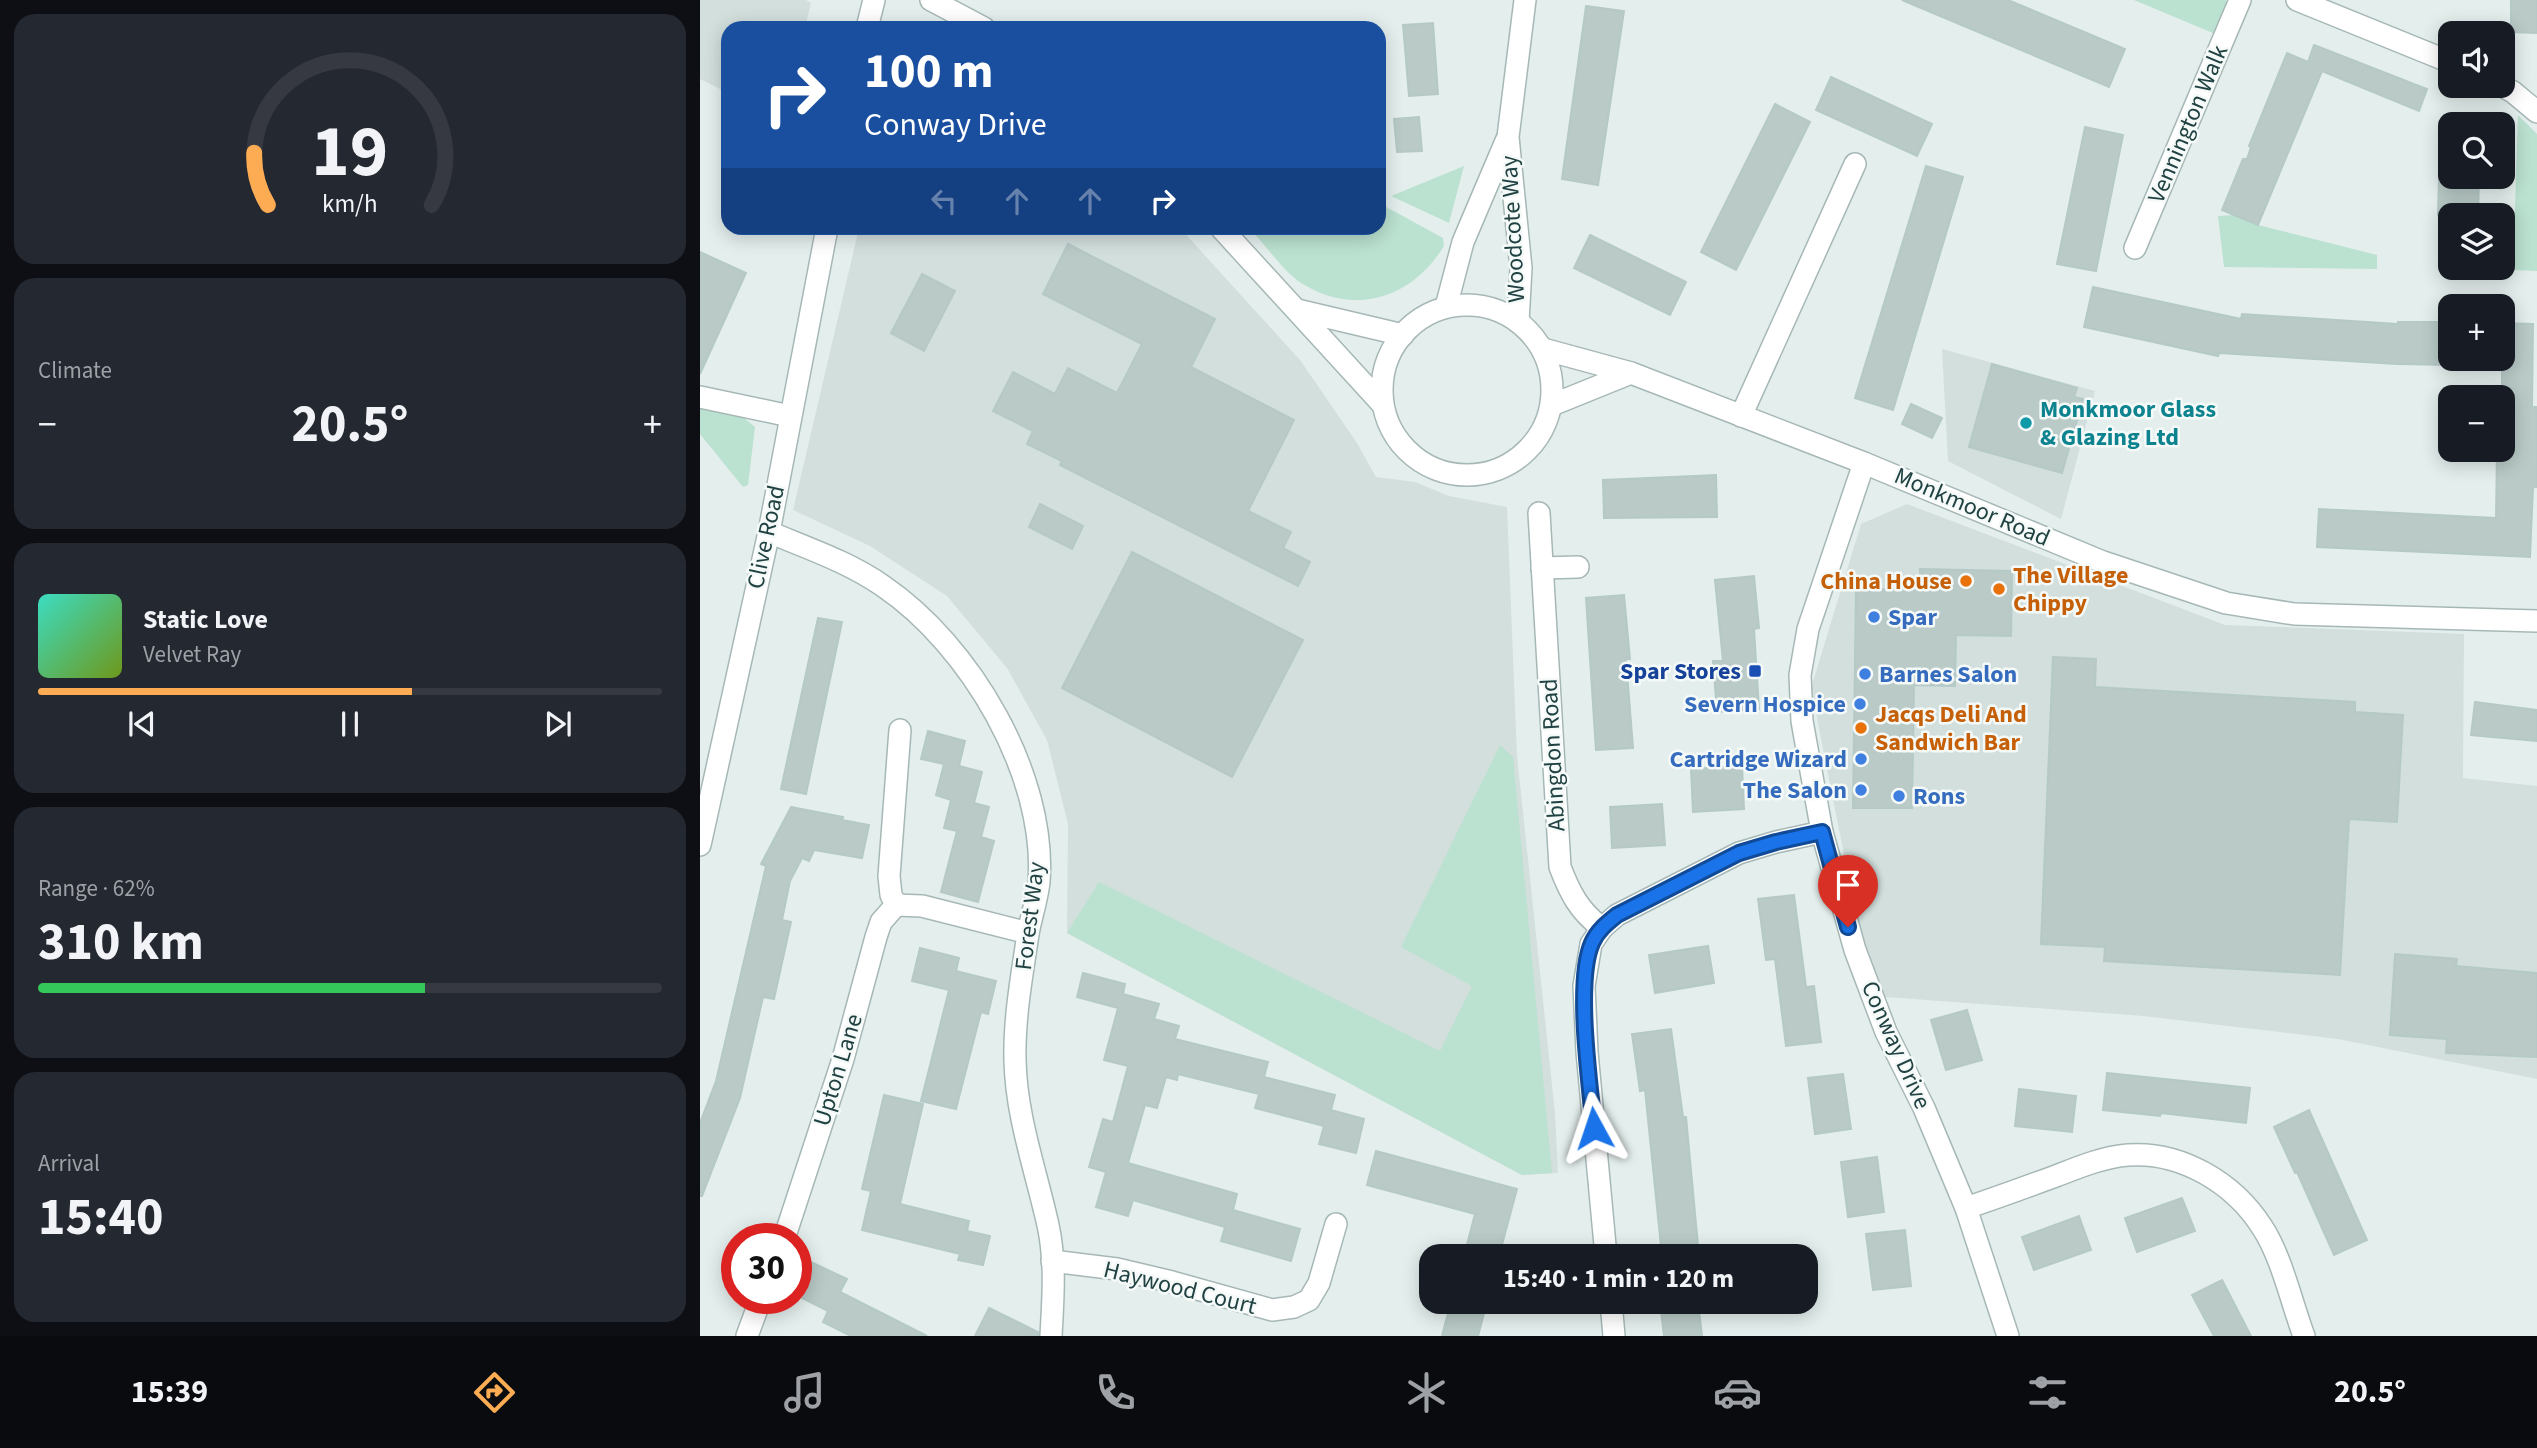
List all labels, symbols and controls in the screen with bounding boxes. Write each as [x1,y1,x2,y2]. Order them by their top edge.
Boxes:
map controls [2438,21,2515,462]
button: sound [2438,21,2515,98]
text: 100 m [864,37,993,107]
street label: Vennington Walk [2139,39,2237,208]
icon: right [749,49,840,140]
text: 19 [312,101,388,205]
text: Conway Drive [864,102,1047,148]
button: search [2438,112,2515,189]
street label: Woodcote Way [1492,154,1534,304]
icon: left [925,182,963,220]
icon: ahead [998,182,1036,220]
icon: ahead [1071,182,1109,220]
icon: right [1144,182,1182,220]
text: km/h [322,186,378,222]
button: layers [2438,203,2515,280]
button: + [2438,294,2515,371]
text: Climate [38,354,112,387]
button: − [2438,385,2515,462]
text: 20.5° [292,388,408,462]
place label: Monkmoor Glass & Glazing Ltd [2040,392,2216,455]
text: − [38,398,57,452]
text: + [643,398,662,452]
marker: Monkmoor Glass & Glazing Ltd [2018,415,2034,431]
street label: Monkmoor Road [1889,458,2055,556]
street label: Clive Road [738,482,794,592]
place label: The Village Chippy [2013,558,2128,621]
place label: China House [1820,564,1952,599]
marker: China House [1958,573,1974,589]
marker: The Village Chippy [1991,581,2007,597]
place label: Spar [1888,600,1937,635]
text: Static Love [143,601,268,638]
marker: Spar [1866,609,1882,625]
text: Velvet Ray [143,638,241,671]
place label: Spar Stores [1620,654,1741,689]
place label: Barnes Salon [1879,657,2017,692]
marker: Spar Stores [1747,663,1763,679]
marker: Barnes Salon [1857,666,1873,682]
street label: Abingdon Road [1532,678,1574,832]
place label: Severn Hospice [1684,687,1846,722]
marker: Severn Hospice [1852,696,1868,712]
place label: Jacqs Deli And Sandwich Bar [1875,697,2027,760]
icon: previous [123,705,161,743]
icon: pause [331,705,369,743]
icon: next [539,705,577,743]
marker: Jacqs Deli And Sandwich Bar [1853,720,1869,736]
place label: Cartridge Wizard [1670,742,1847,777]
marker: Cartridge Wizard [1853,751,1869,767]
place label: The Salon [1743,773,1847,808]
place label: Rons [1913,779,1965,814]
marker: The Salon [1853,782,1869,798]
marker: Rons [1891,788,1907,804]
pin [1818,855,1878,927]
street label: Forest Way [1006,860,1054,972]
icon: arrive [1829,866,1867,904]
text: Range · 62% [38,872,155,905]
text: 310 km [38,906,204,980]
street label: Conway Drive [1852,975,1940,1115]
street label: Upton Lane [804,1009,872,1131]
position arrow [1557,1091,1631,1165]
text: Arrival [38,1147,100,1180]
text: 15:40 [38,1181,163,1255]
speed limit sign: 30 [721,1223,812,1314]
street label: Haywood Court [1100,1252,1260,1324]
text: 15:40 · 1 min · 120 m [1503,1260,1734,1297]
icon: directions [470,1368,519,1417]
icon: music [780,1368,829,1417]
icon: phone [1091,1368,1140,1417]
icon: climate [1402,1368,1451,1417]
icon: car [1713,1368,1762,1417]
icon: filters [2023,1368,2072,1417]
text: 15:39 [131,1369,208,1415]
text: 20.5° [2334,1369,2406,1415]

